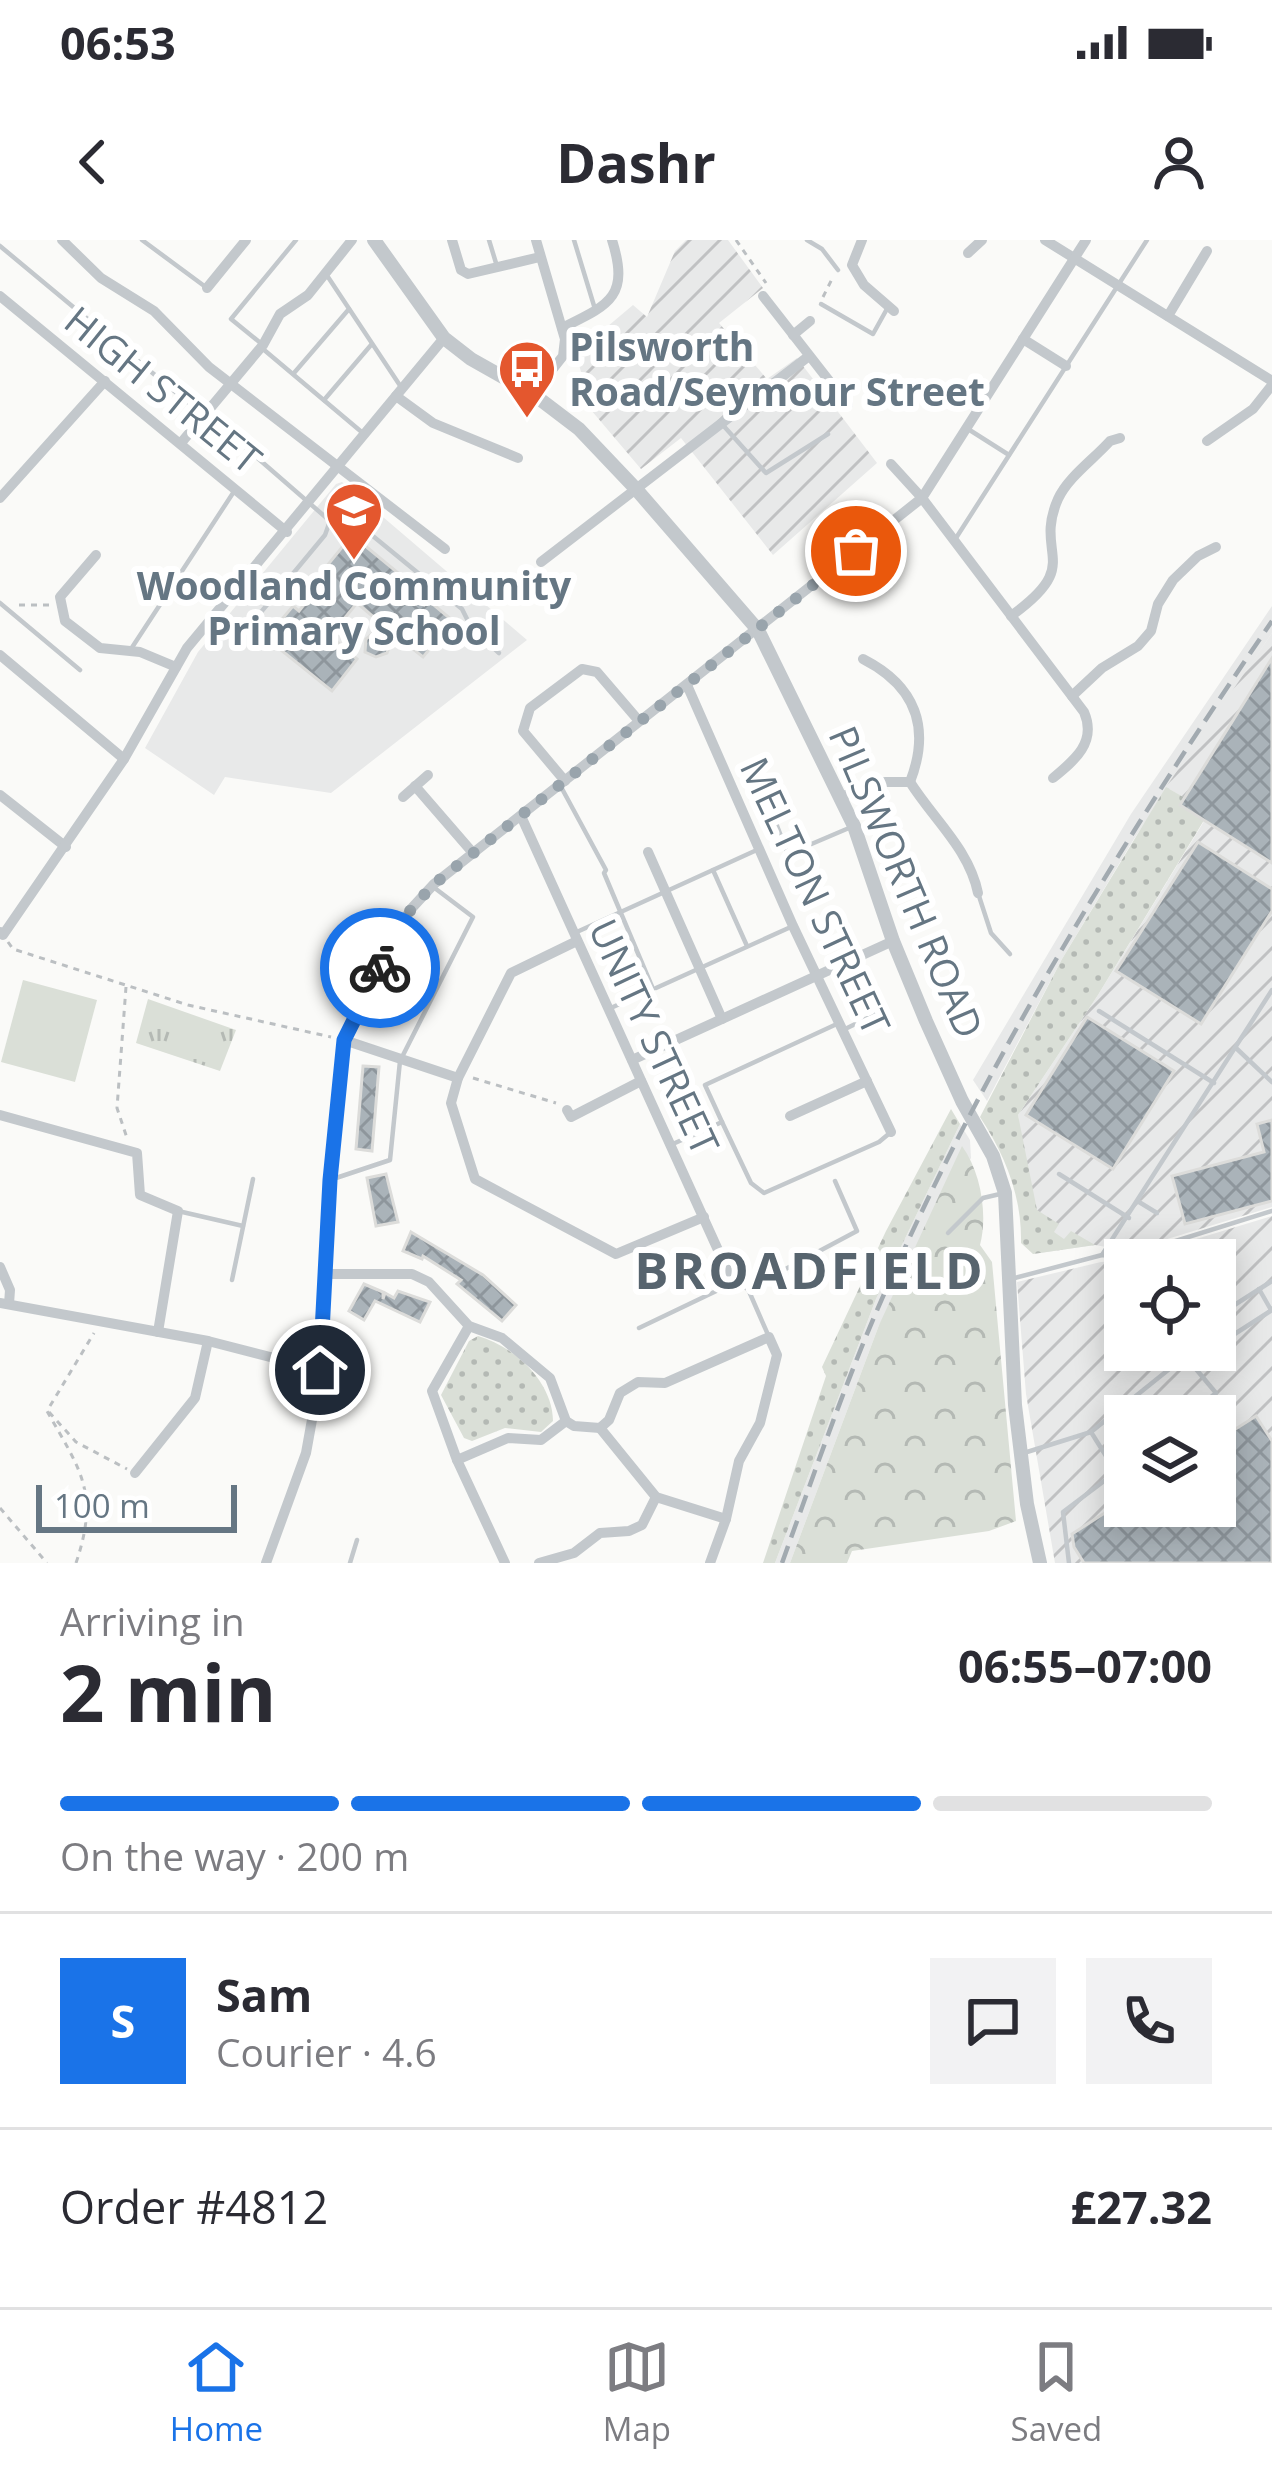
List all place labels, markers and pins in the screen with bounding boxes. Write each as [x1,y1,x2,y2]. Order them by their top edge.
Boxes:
place label: Pilsworth Road/Seymour Street [569,319,985,417]
bus stop icon: Pilsworth Road/Seymour Street [496,338,558,420]
school or university icon: Woodland Community Primary School [323,480,385,562]
pin [805,500,907,602]
place label: Woodland Community Primary School [137,558,572,656]
pin [269,1319,371,1421]

